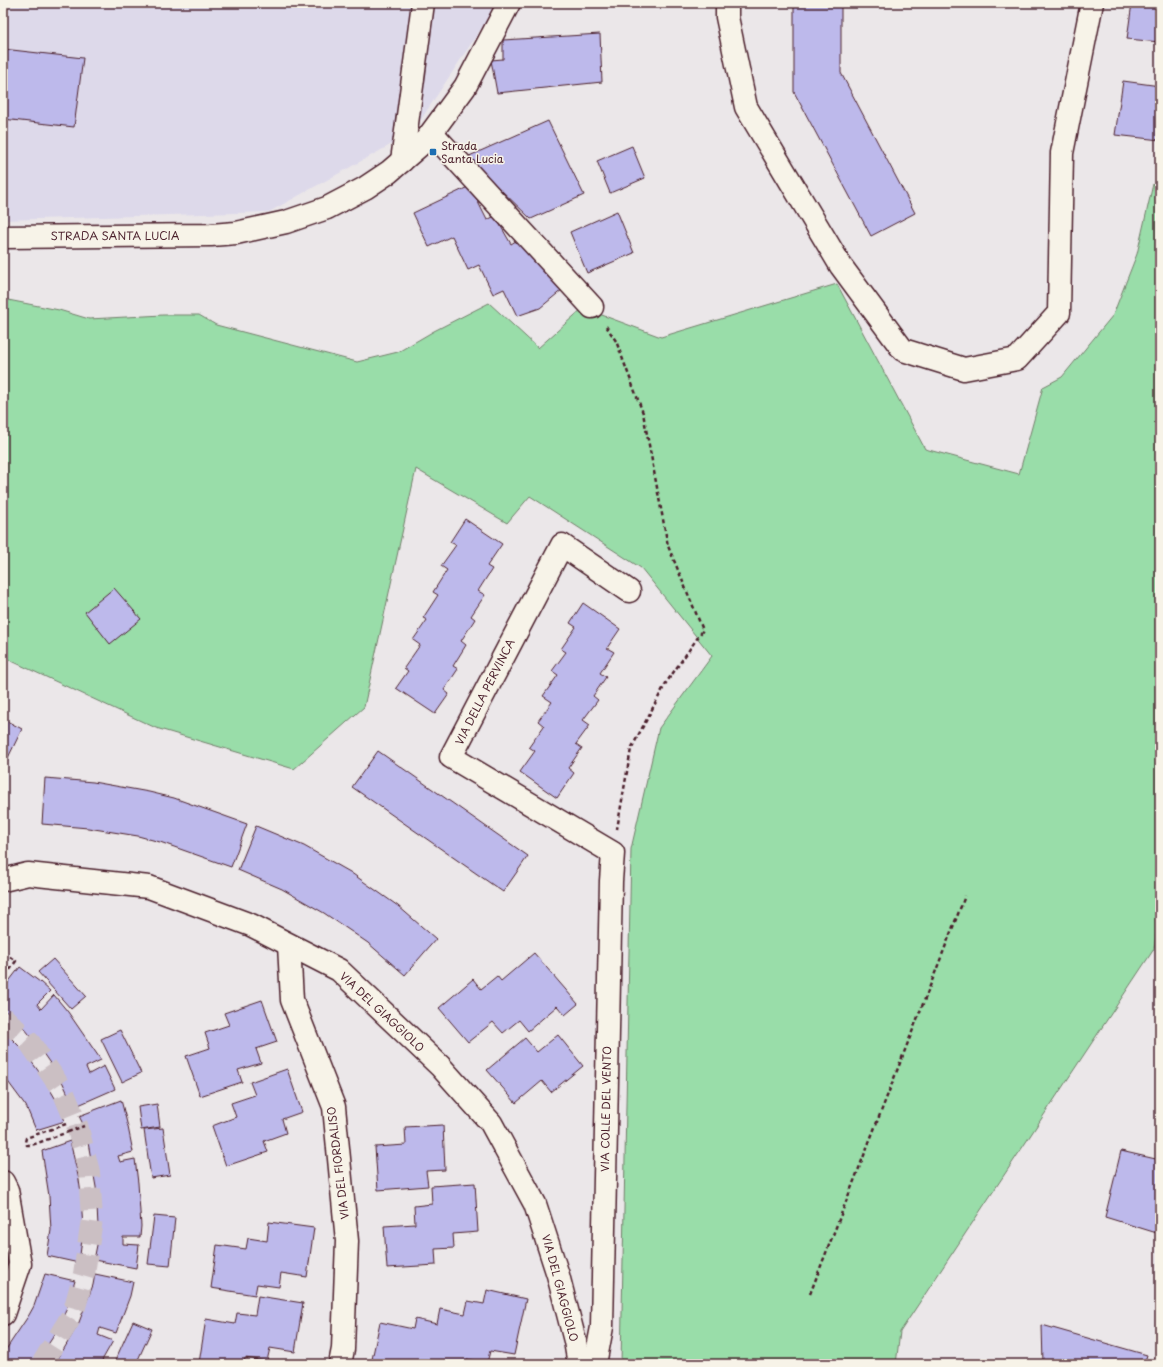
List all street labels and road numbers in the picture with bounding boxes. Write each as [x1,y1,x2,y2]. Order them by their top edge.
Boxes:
street label: STRADA SANTA LUCIA [51,227,180,244]
street label: VIA DELLA PERVINCA [450,635,519,748]
street label: VIA DEL GIAGGIOLO [336,968,429,1056]
street label: VIA COLLE DEL VENTO [596,1046,615,1172]
street label: VIA DEL FIORDALISO [322,1106,353,1220]
street label: VIA DEL GIAGGIOLO [538,1232,583,1343]

